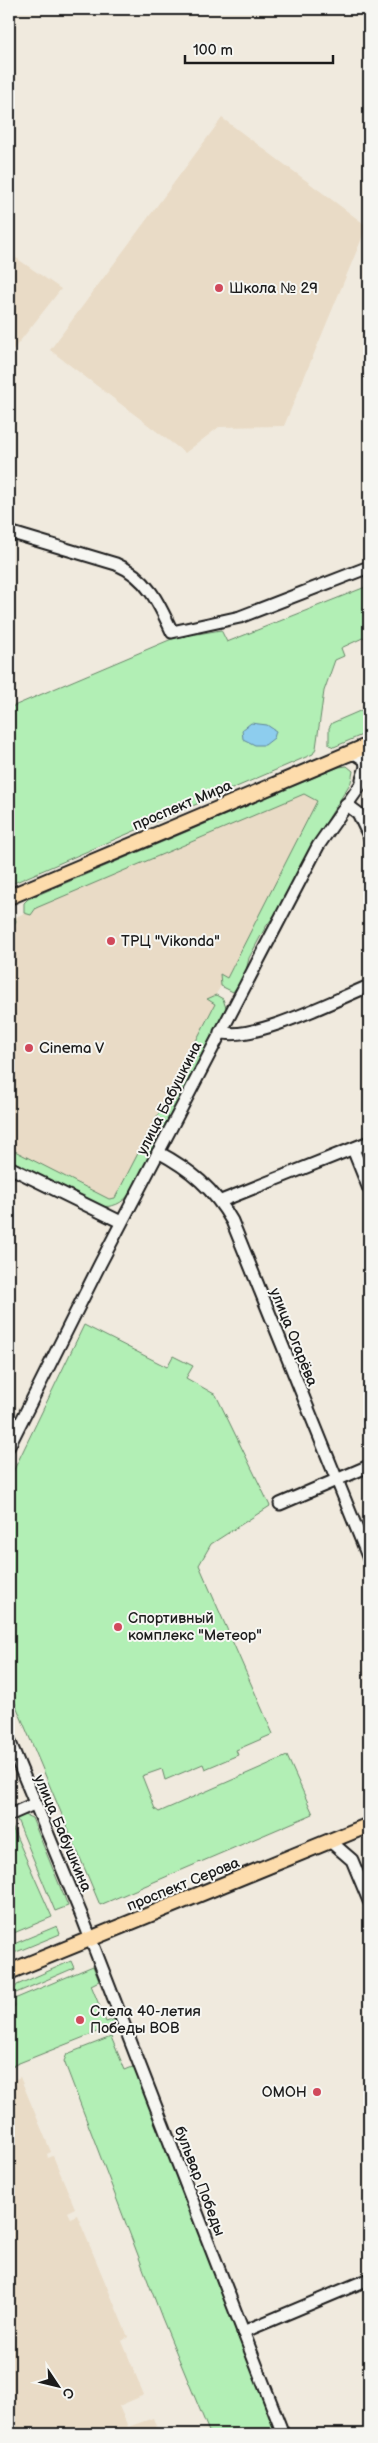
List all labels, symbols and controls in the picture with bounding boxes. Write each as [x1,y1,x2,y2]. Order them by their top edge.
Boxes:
scale bar [185,32,333,64]
text: 100 m [193,41,233,60]
place label: Школа № 29 [229,279,318,298]
marker: Школа № 29 [213,282,225,294]
street label: проспект Мира [129,776,235,835]
place label: ТРЦ "Vikonda" [121,932,220,951]
marker: ТРЦ "Vikonda" [105,935,117,947]
street label: улица Бабушкина [133,1038,206,1158]
place label: Cinema V [39,1039,105,1058]
marker: Cinema V [23,1042,35,1054]
street label: улица Огарёва [265,1285,322,1389]
place label: Спортивный комплекс "Метеор" [128,1609,262,1645]
marker: Спортивный комплекс "Метеор" [112,1621,124,1633]
street label: улица Бабушкина [29,1772,96,1895]
street label: проспект Серова [124,1853,242,1916]
place label: Стела 40-летия Победы ВОВ [90,2002,201,2038]
marker: Стела 40-летия Победы ВОВ [74,2014,86,2026]
place label: ОМОН [262,2083,307,2102]
marker: ОМОН [311,2086,323,2098]
street label: бульвар Победы [170,2124,229,2239]
north arrow [32,2360,82,2410]
text: С [58,2384,78,2402]

